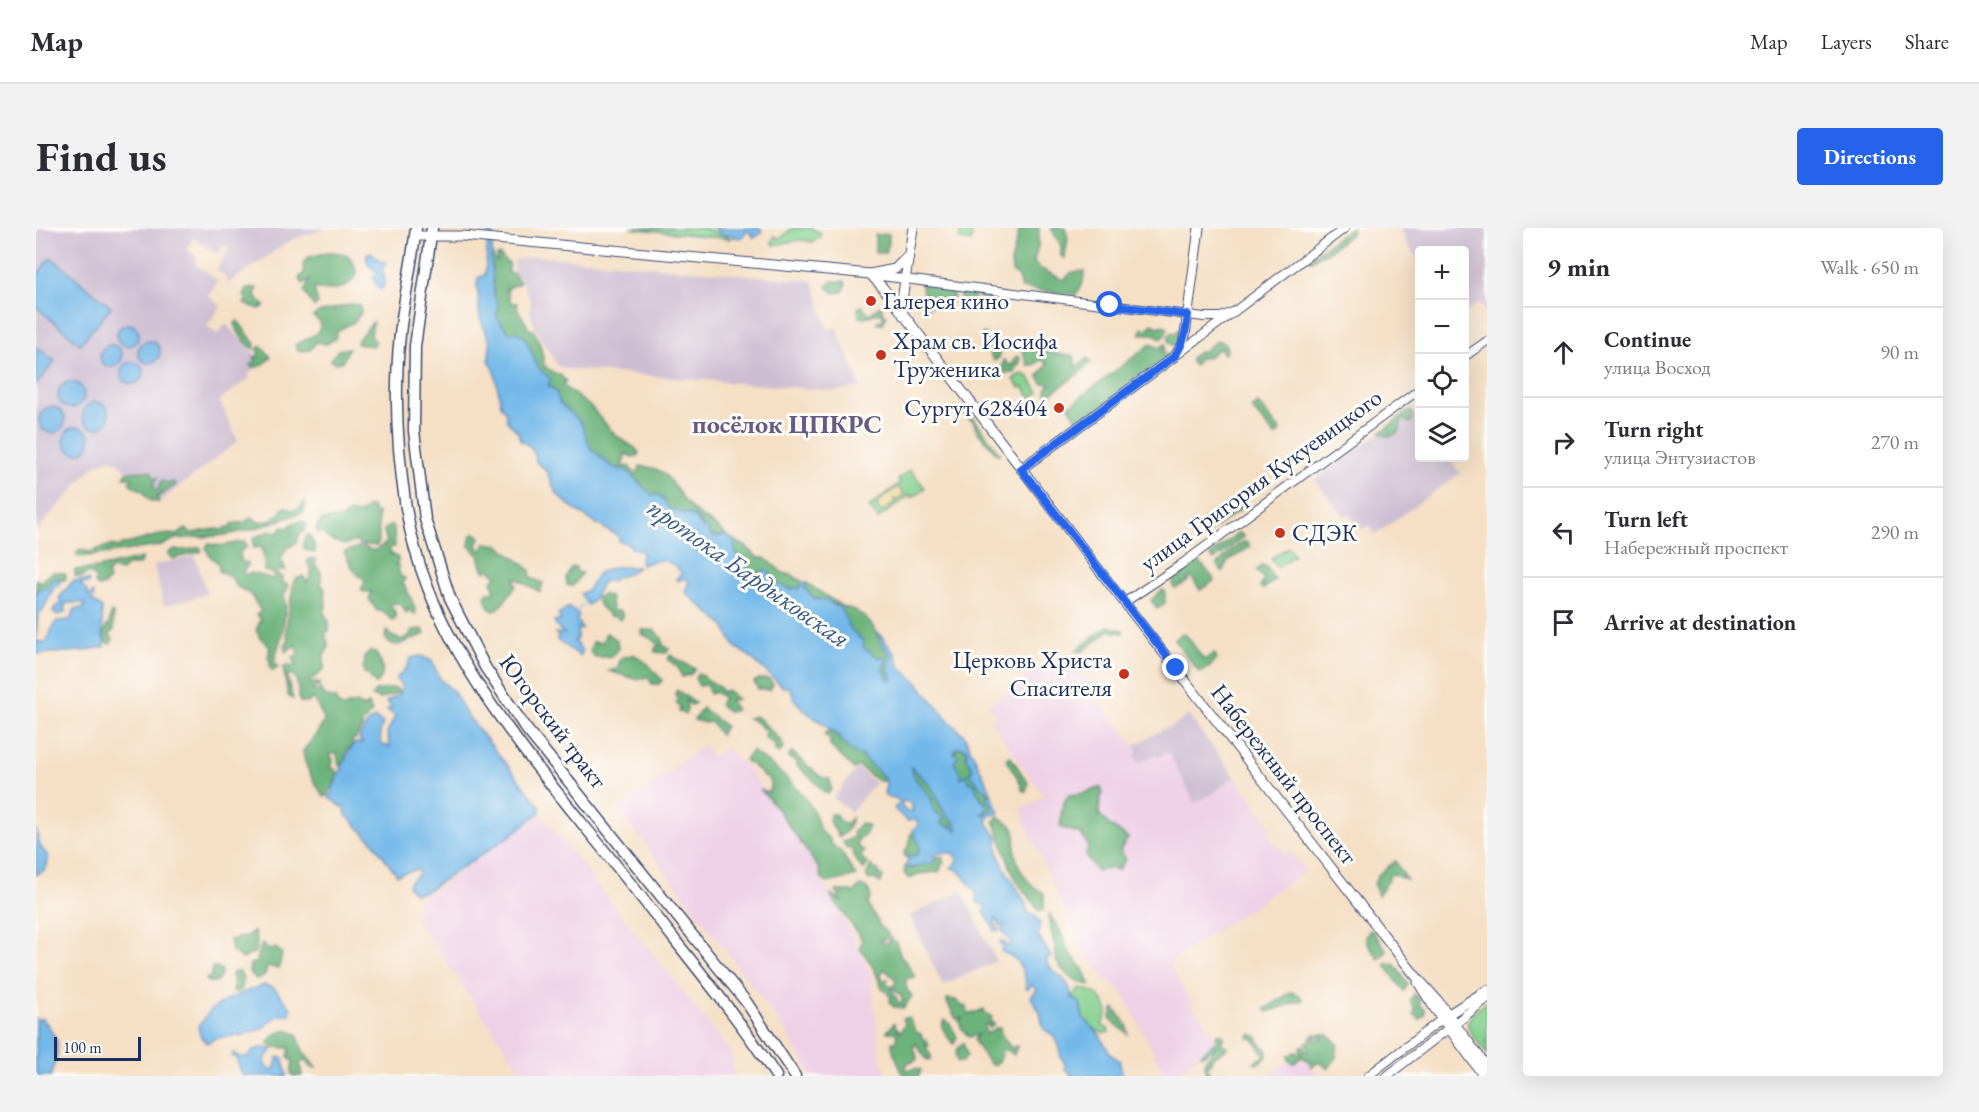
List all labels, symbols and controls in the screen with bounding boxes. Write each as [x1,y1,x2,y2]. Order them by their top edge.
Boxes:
text: Map [30,23,83,59]
text: Map [1750,28,1788,55]
text: Layers [1821,28,1872,55]
text: Share [1905,28,1949,55]
button: Directions [1797,128,1943,185]
text: Find us [36,129,167,184]
map controls [1415,246,1469,462]
button: + [1415,246,1469,300]
text: 9 min [1547,250,1610,284]
text: Walk · 650 m [1820,254,1919,280]
place label: Галерея кино [883,285,1009,316]
route start [1096,291,1122,317]
marker: Галерея кино [864,294,878,308]
button: − [1415,300,1469,354]
place label: Храм св. Иосифа Труженика [892,325,1058,384]
text: Continue [1604,325,1691,354]
icon: ahead [1547,336,1580,369]
text: 90 m [1880,339,1919,365]
marker: Храм св. Иосифа Труженика [874,348,888,362]
button: locate [1415,354,1469,408]
text: улица Восход [1604,354,1711,380]
street label: улица Григория Кукуевицкого [1134,381,1388,578]
place label: Сургут 628404 [904,392,1047,423]
marker: Сургут 628404 [1052,401,1066,415]
district label: посёлок ЦПКРС [692,407,882,441]
button: layers [1415,408,1469,462]
text: Turn right [1604,415,1703,444]
icon: right [1547,426,1580,459]
text: 270 m [1871,429,1919,455]
text: улица Энтузиастов [1604,444,1756,470]
water label: протока Бардыковская [641,490,857,656]
text: Turn left [1604,505,1688,534]
icon: left [1547,516,1580,549]
place label: СДЭК [1292,517,1358,548]
text: 290 m [1871,519,1919,545]
marker: СДЭК [1273,526,1287,540]
text: Набережный проспект [1604,534,1788,560]
icon: arrive [1547,606,1580,639]
text: Arrive at destination [1604,608,1796,637]
place label: Церковь Христа Спасителя [953,644,1112,703]
street label: Югорский тракт [493,647,614,795]
route end [1162,654,1188,680]
marker: Церковь Христа Спасителя [1117,667,1131,681]
street label: Набережный проспект [1204,677,1365,870]
scale bar [54,1034,141,1062]
text: 100 m [63,1037,102,1058]

